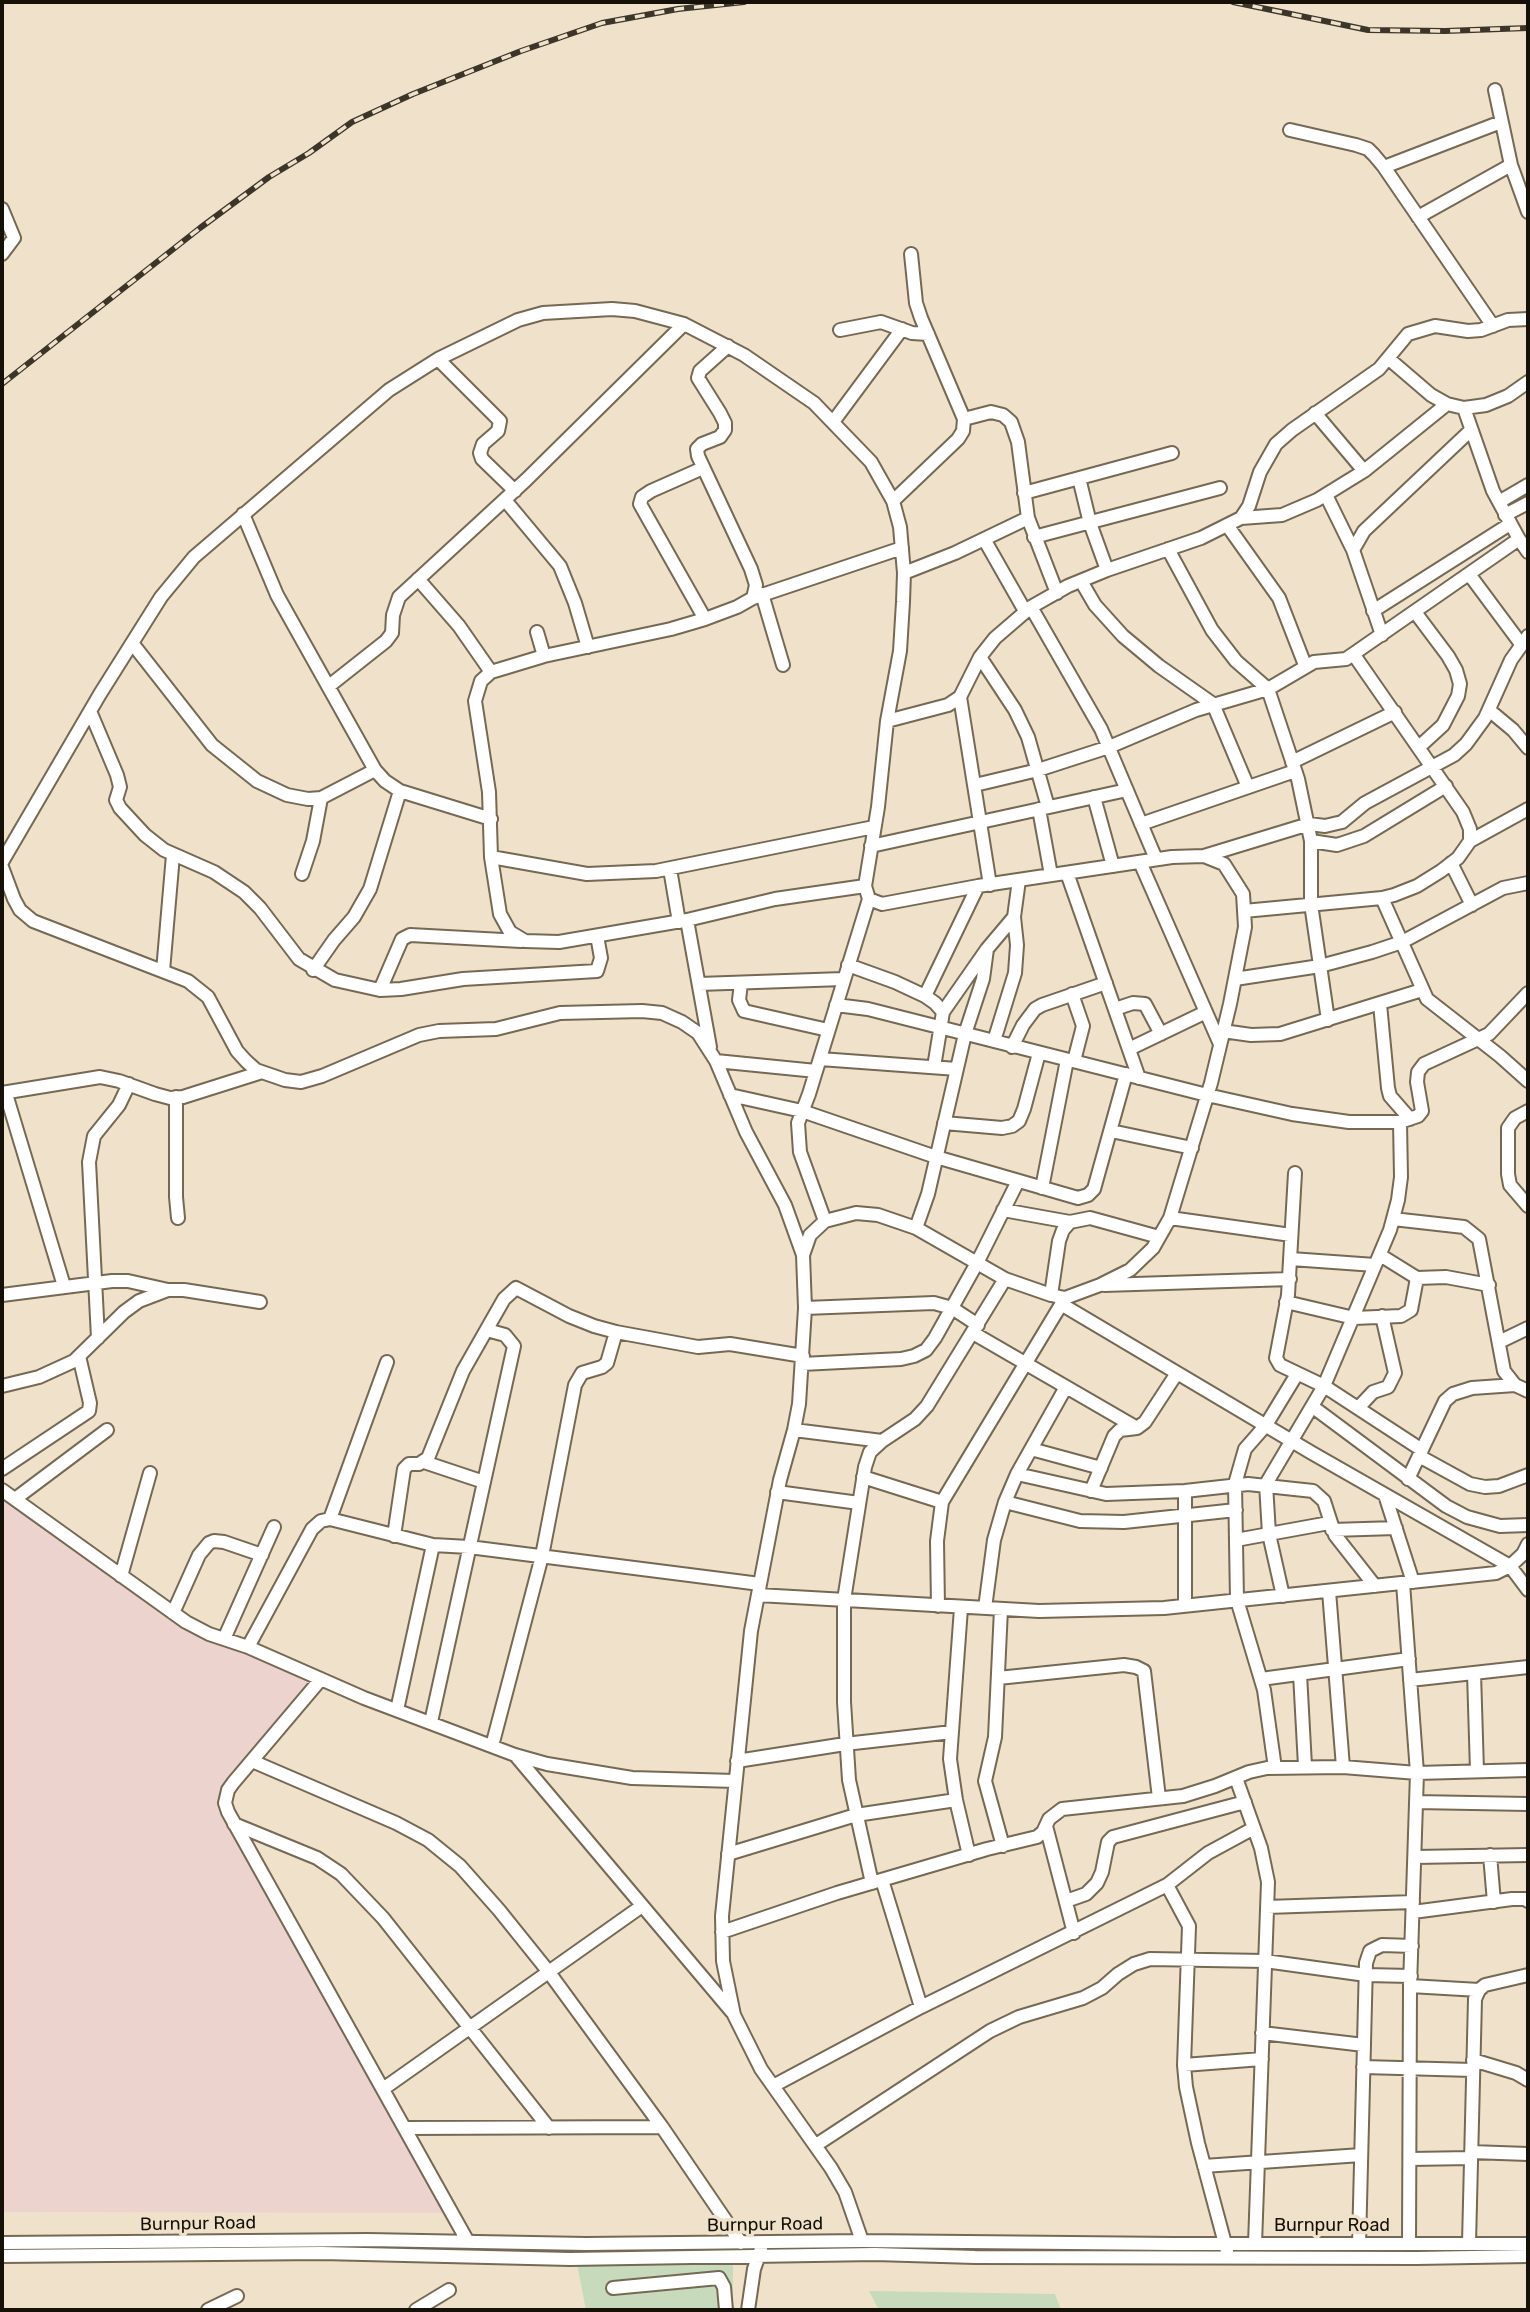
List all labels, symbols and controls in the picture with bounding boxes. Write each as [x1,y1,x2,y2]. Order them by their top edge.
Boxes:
street label: Burnpur Road [140,2212,256,2236]
street label: Burnpur Road [707,2213,823,2237]
street label: Burnpur Road [1274,2215,1390,2237]

